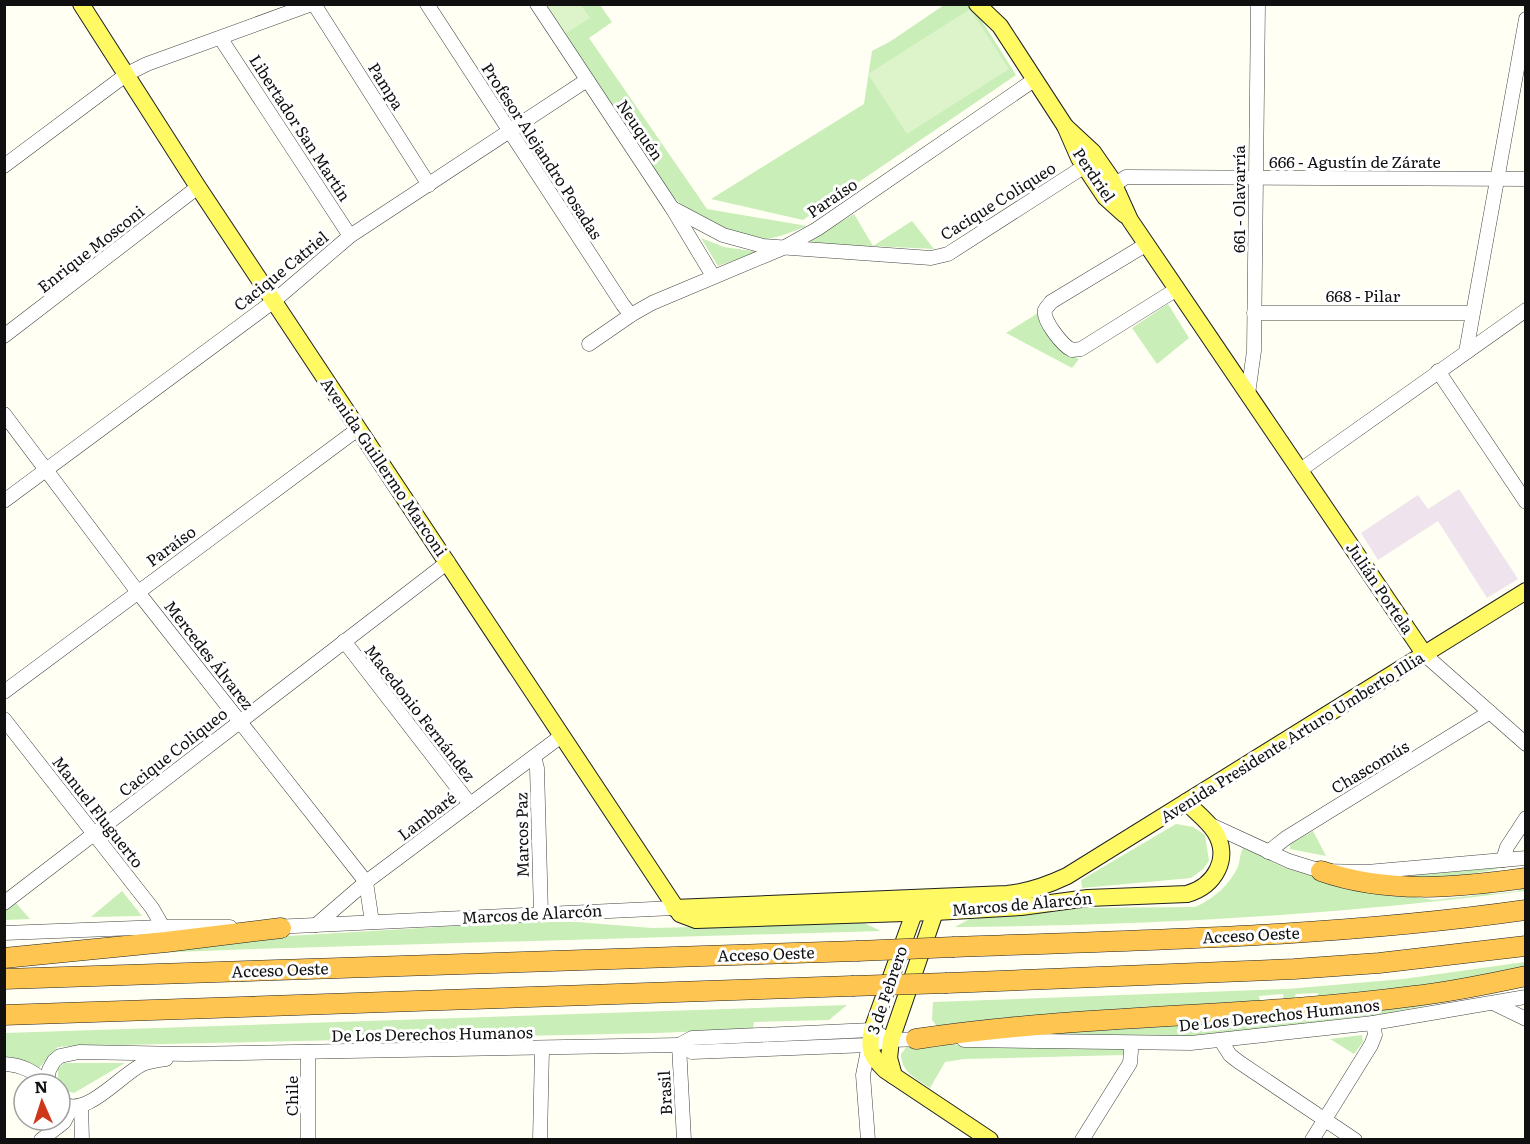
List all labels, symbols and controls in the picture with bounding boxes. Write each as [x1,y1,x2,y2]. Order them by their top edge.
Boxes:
street label: Libertador San Martín [244,49,358,206]
street label: Pampa [363,57,411,114]
street label: Profesor Alejandro Posadas [477,57,609,244]
street label: Neuquén [612,94,670,165]
street label: Perdriel [1068,142,1122,207]
street label: 661 - Olavarría [1226,145,1250,253]
street label: 666 - Agustín de Zárate [1269,149,1441,173]
street label: Cacique Coliqueo [935,155,1060,245]
street label: Paraíso [801,171,861,223]
street label: Enrique Mosconi [32,199,149,298]
street label: Cacique Catriel [228,225,333,316]
street label: 668 - Pilar [1326,283,1401,307]
street label: Avenida Guillermo Marconi [316,372,454,561]
street label: Paraíso [141,519,200,571]
street label: Julián Portela [1341,537,1421,639]
street label: Mercedes Álvarez [159,594,260,714]
street label: Macedonio Fernández [360,639,482,786]
street label: Avenida Presidente Arturo Umberto Illia [1155,644,1428,828]
street label: Cacique Coliqueo [113,701,232,801]
street label: Chascomús [1326,733,1413,799]
street label: Manuel Fluguerto [47,750,150,873]
street label: Lambaré [392,785,461,845]
street label: Marcos Paz [508,792,534,878]
street label: Marcos de Alarcón [951,885,1094,921]
street label: Marcos de Alarcón [461,897,603,929]
street label: Acceso Oeste [1202,919,1300,949]
street label: Acceso Oeste [717,939,815,967]
street label: 3 de Febrero [860,942,912,1037]
street label: Acceso Oeste [231,955,329,983]
street label: De Los Derechos Humanos [1177,992,1380,1036]
street label: De Los Derechos Humanos [331,1019,533,1047]
street label: Brasil [651,1070,677,1116]
north arrow [12,1072,72,1132]
text: N [34,1074,49,1098]
street label: Chile [279,1076,303,1116]

